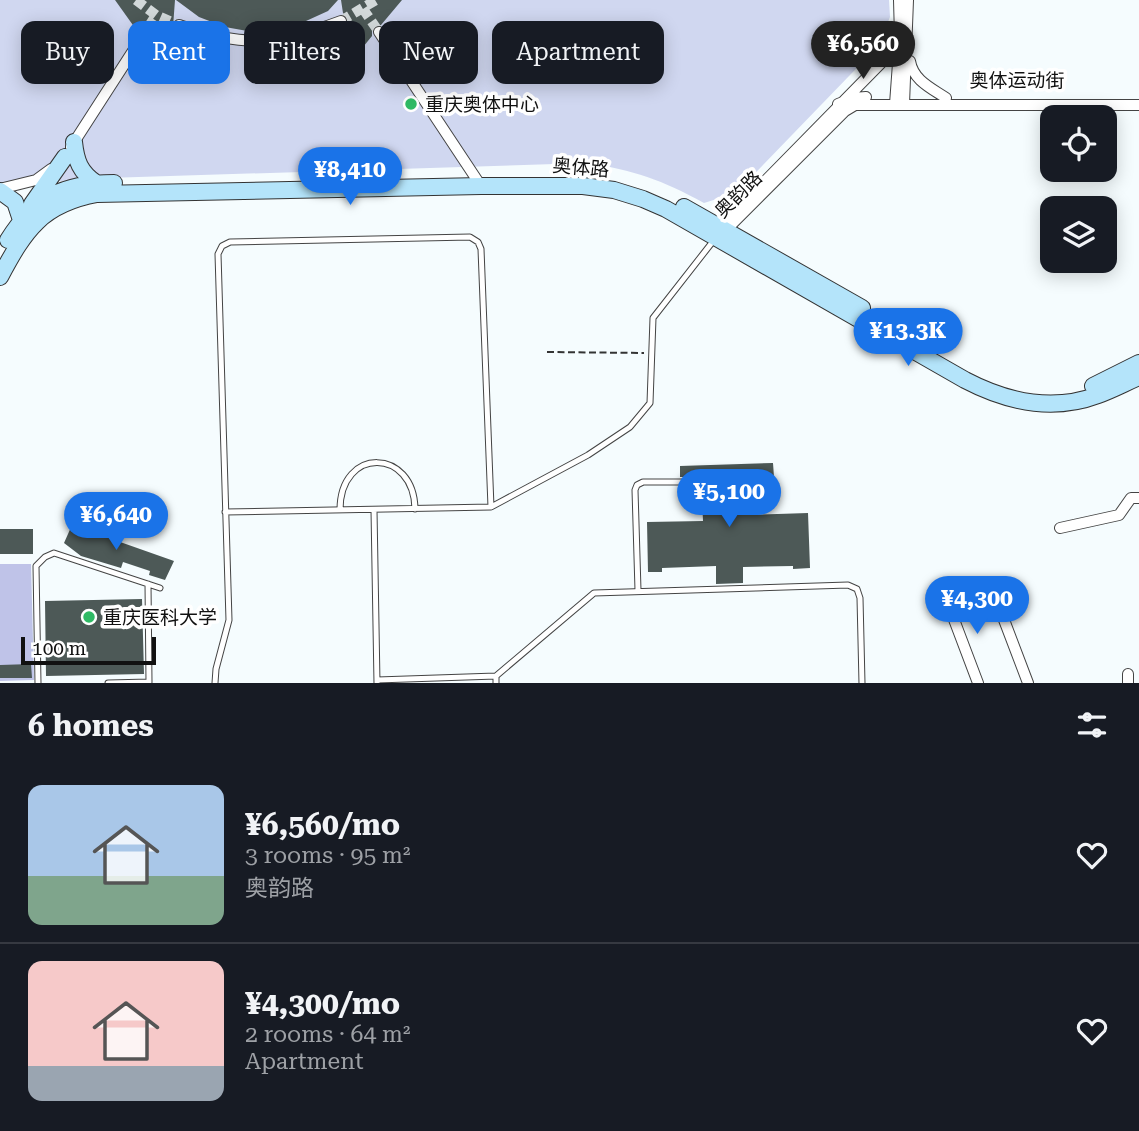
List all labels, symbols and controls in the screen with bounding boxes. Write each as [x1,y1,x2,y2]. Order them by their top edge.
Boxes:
chip: Buy [21,21,114,84]
chip: Rent [128,21,230,84]
chip: Filters [244,21,365,84]
chip: New [379,21,478,84]
chip: Apartment [492,21,664,84]
pin: ¥6,560 [806,22,920,81]
text: ¥6,560 [827,30,899,57]
street label: 奥体运动街 [969,69,1065,92]
place label: 重庆奥体中心 [425,93,539,116]
marker: 重庆奥体中心 [403,96,419,112]
map controls [1040,105,1117,273]
button: locate [1040,105,1117,182]
pin: ¥8,410 [293,148,407,207]
street label: 奥体路 [552,154,610,181]
text: ¥8,410 [314,156,386,183]
street label: 奥韵路 [710,166,767,223]
button: layers [1040,196,1117,273]
pin: ¥13.3K [851,308,965,368]
text: ¥13.3K [870,317,946,344]
pin: ¥5,100 [672,470,786,529]
text: ¥5,100 [693,478,765,505]
pin: ¥6,640 [59,492,173,552]
text: ¥6,640 [80,501,152,528]
pin: ¥4,300 [920,576,1034,636]
text: ¥4,300 [941,585,1013,612]
place label: 重庆医科大学 [103,606,217,629]
marker: 重庆医科大学 [81,609,97,625]
scale bar [21,634,156,666]
text: 100 m [32,637,86,660]
icon: filters [1073,706,1111,744]
text: 6 homes [28,708,154,743]
text: ¥6,560/mo [245,807,400,842]
icon: home [84,813,168,897]
icon: heart [1073,836,1111,874]
text: 3 rooms · 95 m² [245,842,411,869]
text: 奥韵路 [245,875,314,902]
text: ¥4,300/mo [245,986,400,1021]
icon: home [84,989,168,1073]
icon: heart [1073,1012,1111,1050]
text: 2 rooms · 64 m² [245,1021,411,1048]
text: Apartment [245,1048,364,1075]

